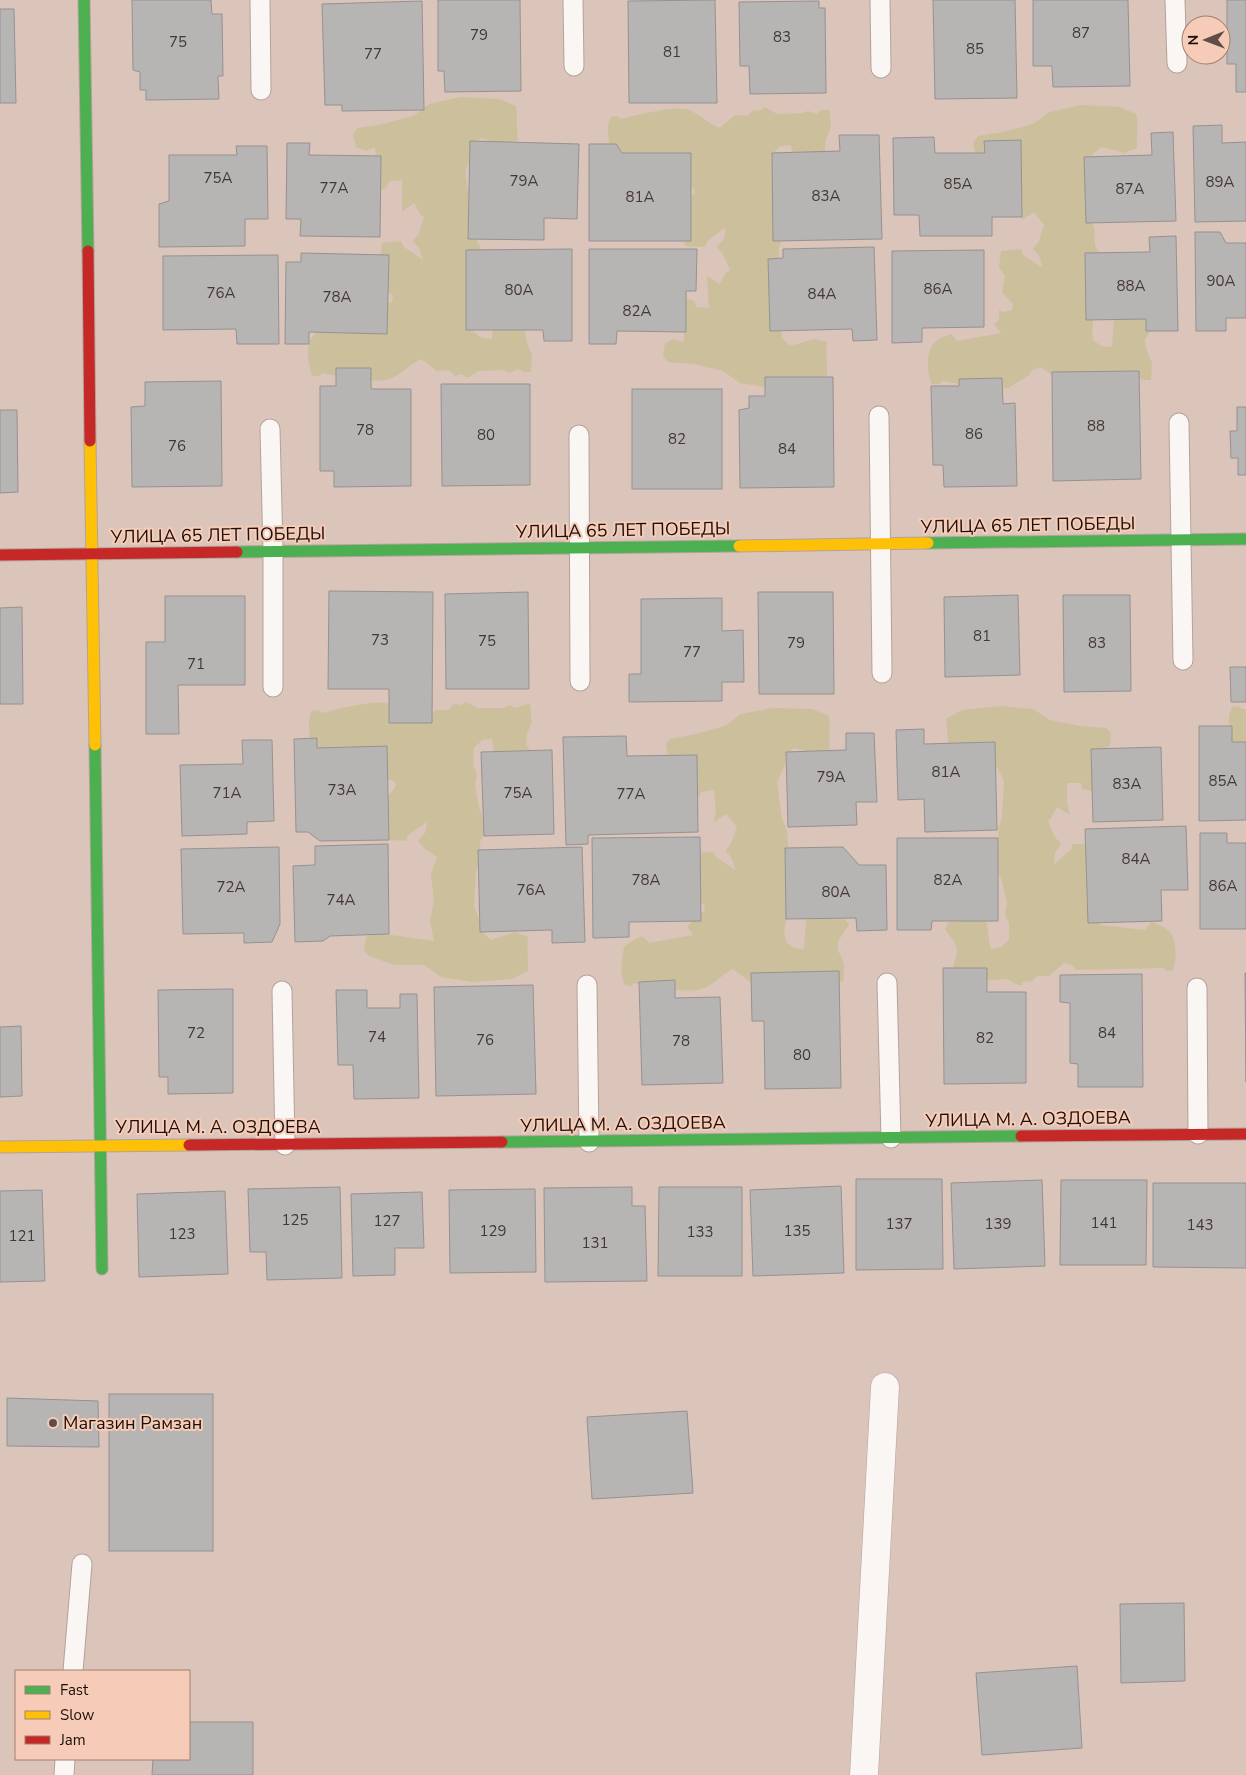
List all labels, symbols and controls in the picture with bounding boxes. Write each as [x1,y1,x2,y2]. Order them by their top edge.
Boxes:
north arrow [1181,15,1231,65]
house number: 87 [1072,23,1090,43]
house number: 79 [470,25,488,45]
house number: 83 [773,27,791,47]
house number: 75 [169,32,187,52]
text: N [1184,35,1203,46]
house number: 85 [966,39,984,59]
house number: 81 [663,42,681,62]
house number: 77 [364,44,382,64]
house number: 75А [204,168,233,188]
house number: 79А [510,171,539,191]
house number: 89А [1206,172,1235,192]
house number: 85А [944,174,973,194]
house number: 77А [320,178,349,198]
house number: 87А [1116,179,1145,199]
house number: 83А [812,186,841,206]
house number: 81А [626,187,655,207]
house number: 90А [1207,271,1236,291]
house number: 88А [1117,276,1146,296]
house number: 86А [924,279,953,299]
house number: 80А [505,280,534,300]
house number: 76А [207,283,236,303]
house number: 84А [808,284,837,304]
house number: 78А [323,287,352,307]
house number: 82А [623,301,652,321]
house number: 88 [1087,416,1105,436]
house number: 78 [356,420,374,440]
house number: 86 [965,424,983,444]
house number: 80 [477,425,495,445]
house number: 82 [668,429,686,449]
house number: 76 [168,436,186,456]
house number: 84 [778,439,796,459]
street label: УЛИЦА 65 ЛЕТ ПОБЕДЫ [919,511,1136,539]
street label: УЛИЦА 65 ЛЕТ ПОБЕДЫ [514,516,731,544]
street label: УЛИЦА 65 ЛЕТ ПОБЕДЫ [109,521,326,549]
house number: 81 [973,626,991,646]
house number: 73 [371,630,389,650]
house number: 75 [478,631,496,651]
house number: 79 [787,633,805,653]
house number: 83 [1088,633,1106,653]
house number: 77 [683,642,701,662]
house number: 71 [187,654,205,674]
house number: 81А [932,762,961,782]
house number: 79А [817,767,846,787]
house number: 85А [1209,771,1238,791]
house number: 83А [1113,774,1142,794]
house number: 73А [328,780,357,800]
house number: 71А [213,783,242,803]
house number: 75А [504,783,533,803]
house number: 77А [617,784,646,804]
house number: 84А [1122,849,1151,869]
house number: 78А [632,870,661,890]
house number: 82А [934,870,963,890]
house number: 86А [1209,876,1238,896]
house number: 72А [217,877,246,897]
house number: 76А [517,880,546,900]
house number: 80А [822,882,851,902]
house number: 74А [327,890,356,910]
house number: 72 [187,1023,205,1043]
house number: 84 [1098,1023,1116,1043]
house number: 74 [368,1027,386,1047]
house number: 82 [976,1028,994,1048]
house number: 76 [476,1030,494,1050]
house number: 78 [672,1031,690,1051]
house number: 80 [793,1045,811,1065]
street label: УЛИЦА М. А. ОЗДОЕВА [924,1105,1131,1133]
street label: УЛИЦА М. А. ОЗДОЕВА [519,1110,726,1138]
street label: УЛИЦА М. А. ОЗДОЕВА [114,1115,321,1139]
house number: 125 [281,1210,309,1230]
house number: 127 [373,1211,401,1231]
house number: 141 [1090,1213,1118,1233]
house number: 137 [885,1214,913,1234]
house number: 139 [984,1214,1012,1234]
house number: 143 [1186,1215,1214,1235]
house number: 129 [479,1221,507,1241]
house number: 135 [783,1221,811,1241]
house number: 133 [686,1222,714,1242]
house number: 123 [168,1224,196,1244]
house number: 121 [8,1226,36,1246]
house number: 131 [581,1233,609,1253]
place label: Магазин Рамзан [63,1411,202,1435]
marker: Магазин Рамзан [47,1417,59,1429]
legend [15,1670,190,1760]
text: Fast [60,1680,89,1700]
text: Slow [60,1705,95,1725]
text: Jam [59,1730,86,1750]

